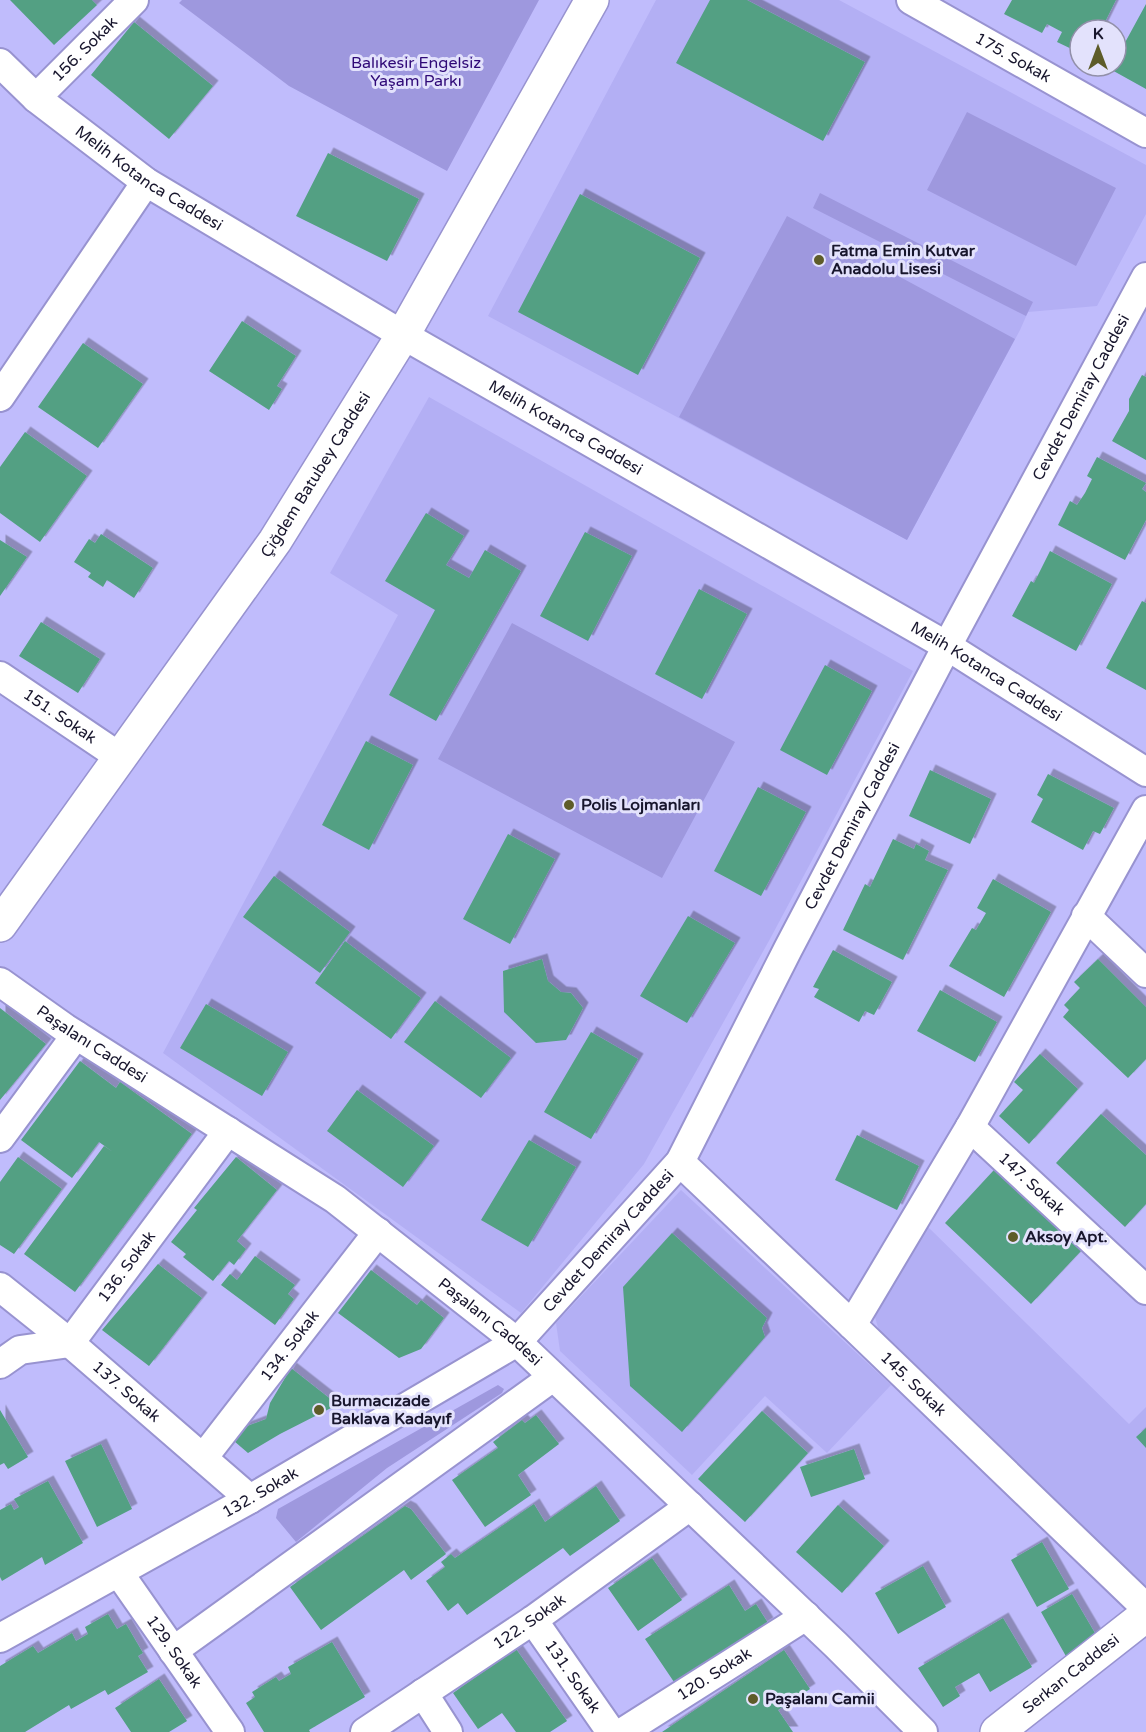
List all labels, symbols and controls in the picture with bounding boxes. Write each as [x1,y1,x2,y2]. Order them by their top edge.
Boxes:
street label: 156. Sokak [48,12,122,86]
north arrow [1068,18,1128,78]
text: K [1093,24,1104,44]
street label: 175. Sokak [971,28,1055,87]
park label: Balıkesir Engelsiz Yaşam Parkı [351,53,481,91]
street label: Melih Kotanca Caddesi [71,121,226,235]
place label: Fatma Emin Kutvar Anadolu Lisesi [831,241,976,279]
marker: Fatma Emin Kutvar Anadolu Lisesi [812,253,826,267]
street label: Cevdet Demiray Caddesi [1028,311,1134,484]
street label: Melih Kotanca Caddesi [485,376,646,480]
street label: Çiğdem Batubey Caddesi [256,388,375,562]
street label: Melih Kotanca Caddesi [907,617,1065,726]
street label: 151. Sokak [19,684,100,748]
street label: Cevdet Demiray Caddesi [800,739,904,913]
place label: Polis Lojmanları [581,795,701,815]
marker: Polis Lojmanları [562,798,576,812]
street label: Paşalanı Caddesi [33,1001,151,1087]
street label: 147. Sokak [994,1148,1069,1220]
street label: Cevdet Demiray Caddesi [539,1165,678,1317]
street label: 136. Sokak [94,1227,160,1307]
place label: Aksoy Apt. [1025,1227,1108,1247]
marker: Aksoy Apt. [1006,1230,1020,1244]
street label: Paşalanı Caddesi [434,1274,546,1370]
street label: 134. Sokak [256,1306,324,1385]
street label: 145. Sokak [876,1348,951,1421]
street label: 137. Sokak [88,1357,165,1427]
place label: Burmacızade Baklava Kadayıf [331,1391,452,1429]
marker: Burmacızade Baklava Kadayıf [312,1403,326,1417]
street label: 132. Sokak [219,1463,302,1522]
street label: 122. Sokak [489,1589,570,1654]
street label: 129. Sokak [142,1611,206,1692]
street label: Serkan Caddesi [1018,1630,1123,1718]
street label: 131. Sokak [540,1636,605,1717]
street label: 120. Sokak [673,1643,755,1705]
place label: Paşalanı Camii [765,1689,875,1709]
marker: Paşalanı Camii [746,1692,760,1706]

